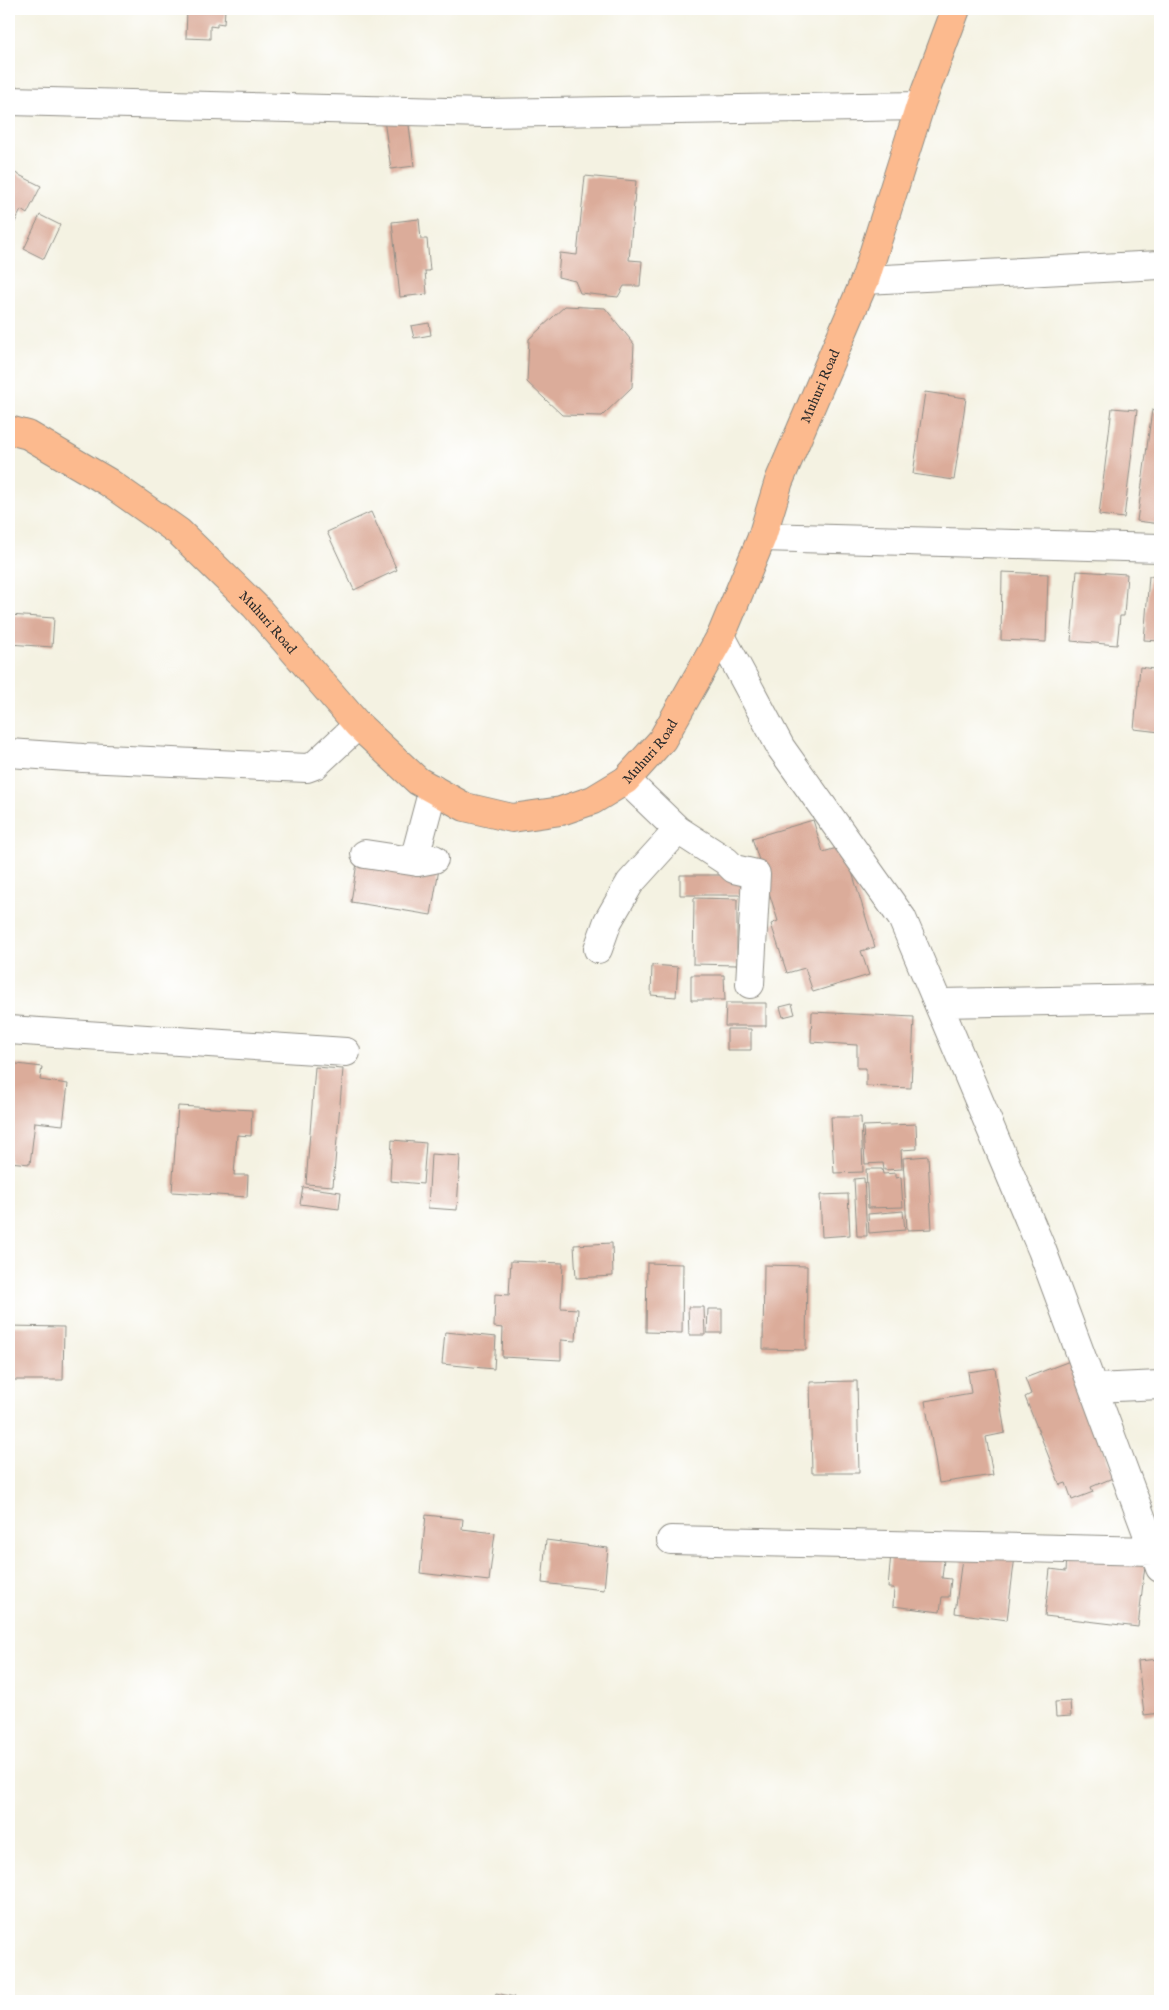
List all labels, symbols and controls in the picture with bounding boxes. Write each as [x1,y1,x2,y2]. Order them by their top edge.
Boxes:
street label: Muhuri Road [797,346,844,426]
street label: Muhuri Road [235,587,301,658]
street label: Muhuri Road [619,716,682,788]

